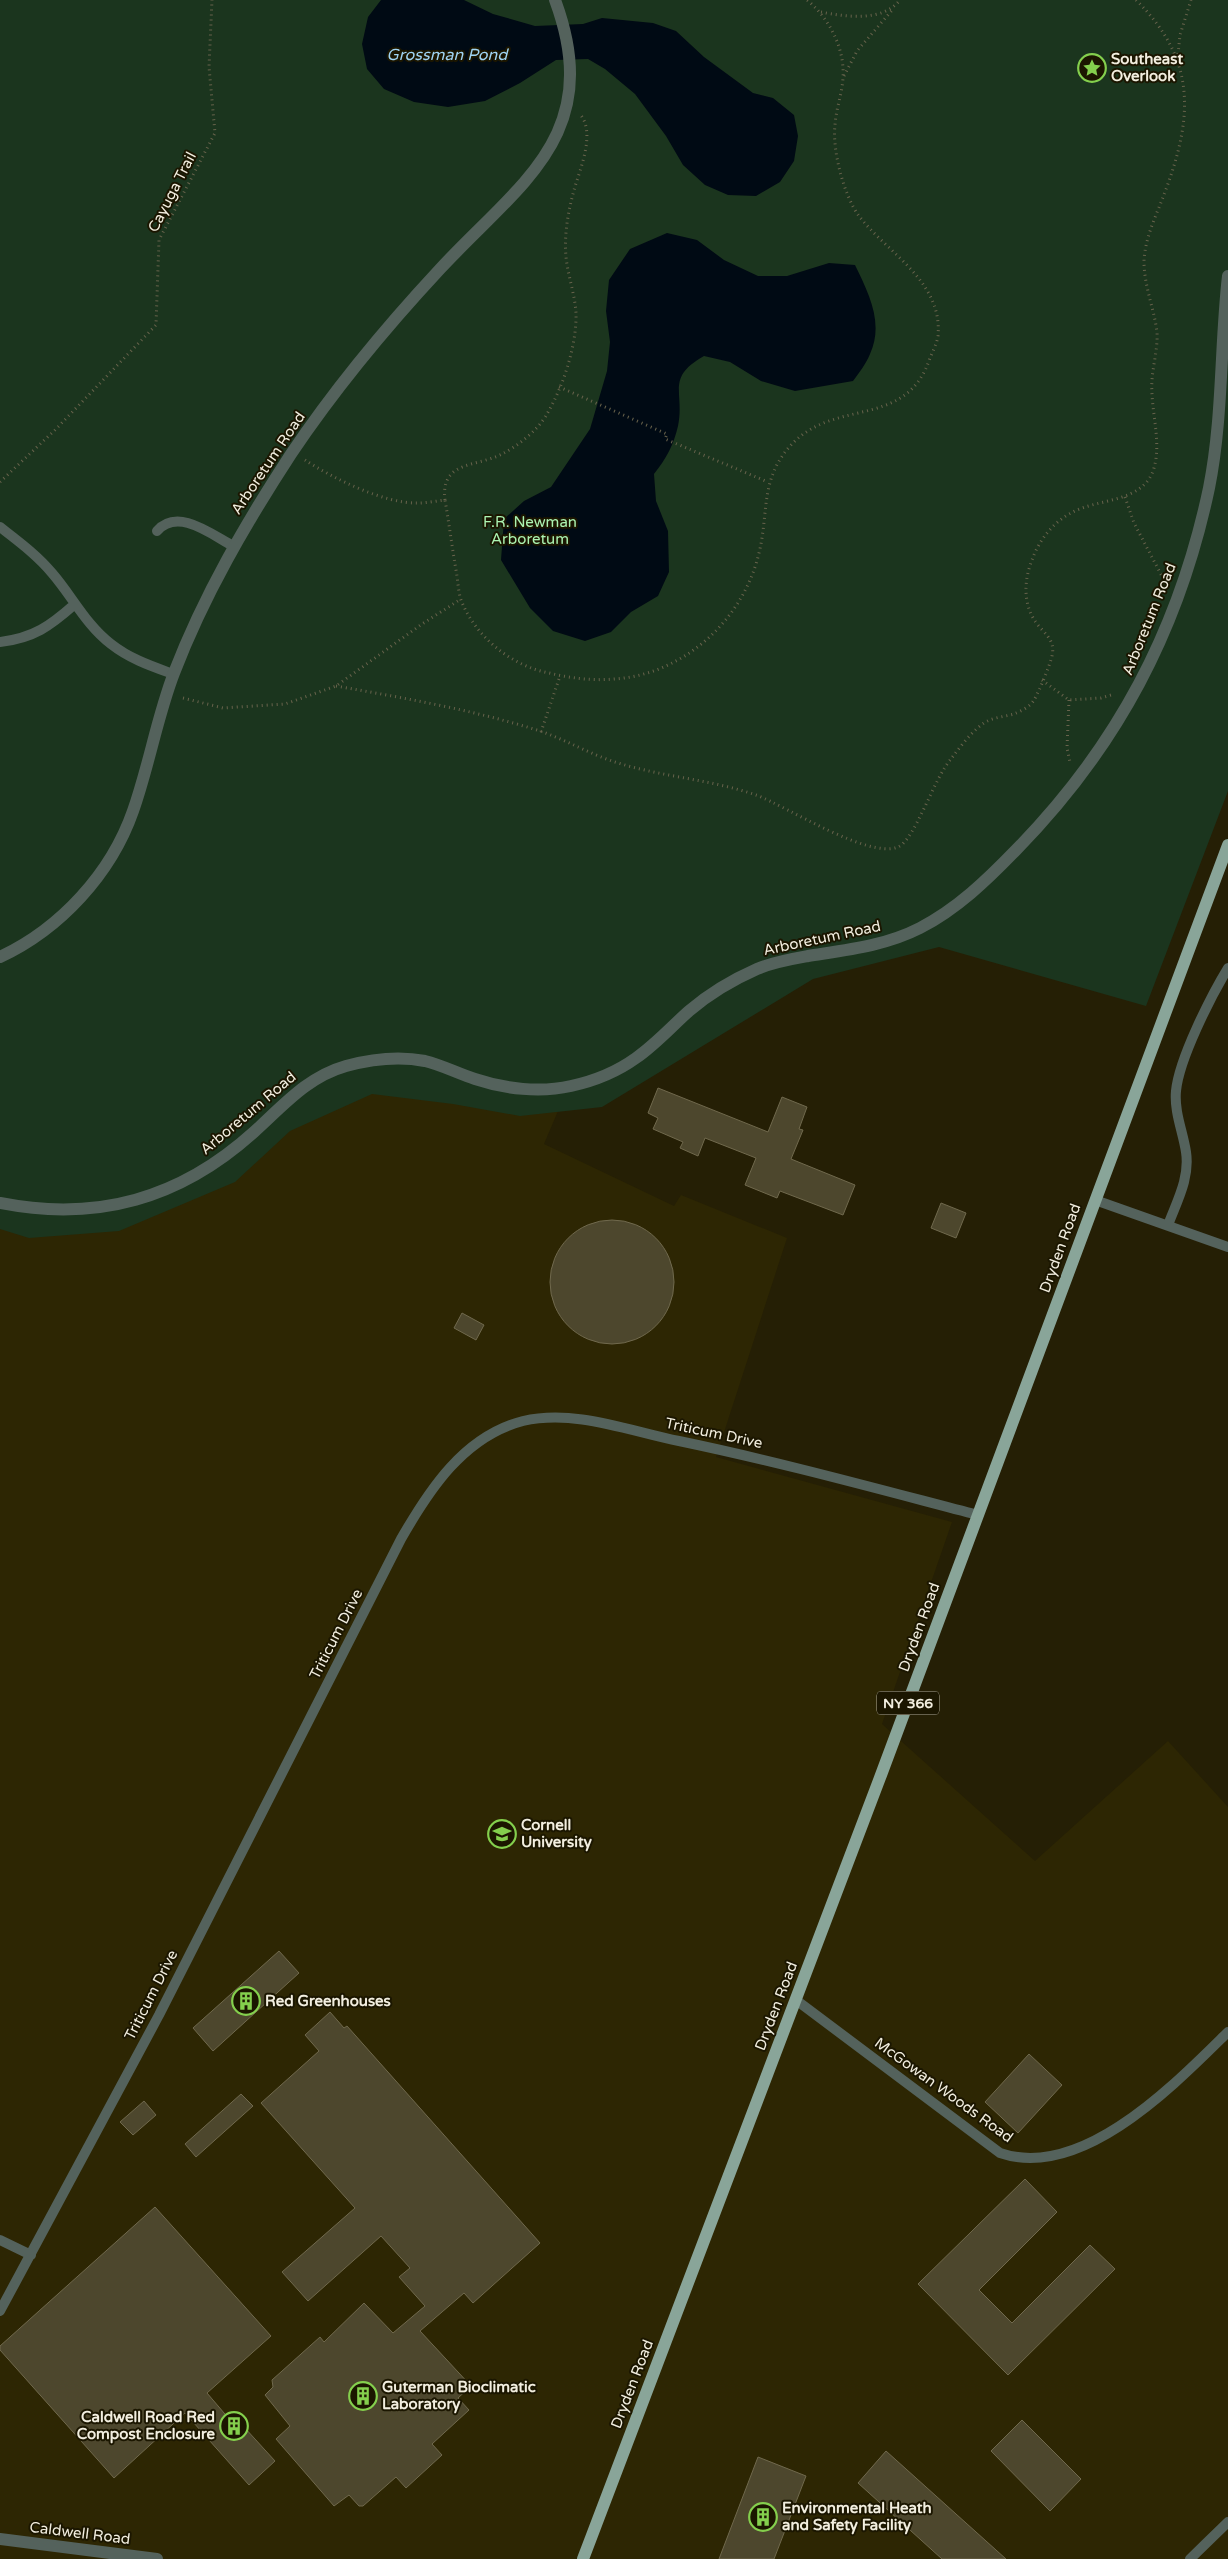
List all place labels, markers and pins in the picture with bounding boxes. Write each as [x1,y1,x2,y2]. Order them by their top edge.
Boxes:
place label: Southeast Overlook [1111,50,1183,85]
place icon: Southeast Overlook [1077,53,1107,83]
place label: Cornell University [521,1816,592,1852]
school or university icon: Cornell University [487,1819,517,1849]
building icon: Red Greenhouses [231,1986,261,2016]
place label: Red Greenhouses [265,1992,391,2010]
place label: Guterman Bioclimatic Laboratory [382,2378,536,2414]
building icon: Guterman Bioclimatic Laboratory [348,2381,378,2411]
place label: Caldwell Road Red Compost Enclosure [77,2408,216,2444]
building icon: Caldwell Road Red Compost Enclosure [219,2411,249,2441]
place label: Environmental Heath and Safety Facility [782,2499,932,2535]
building icon: Environmental Heath and Safety Facility [748,2502,778,2532]

